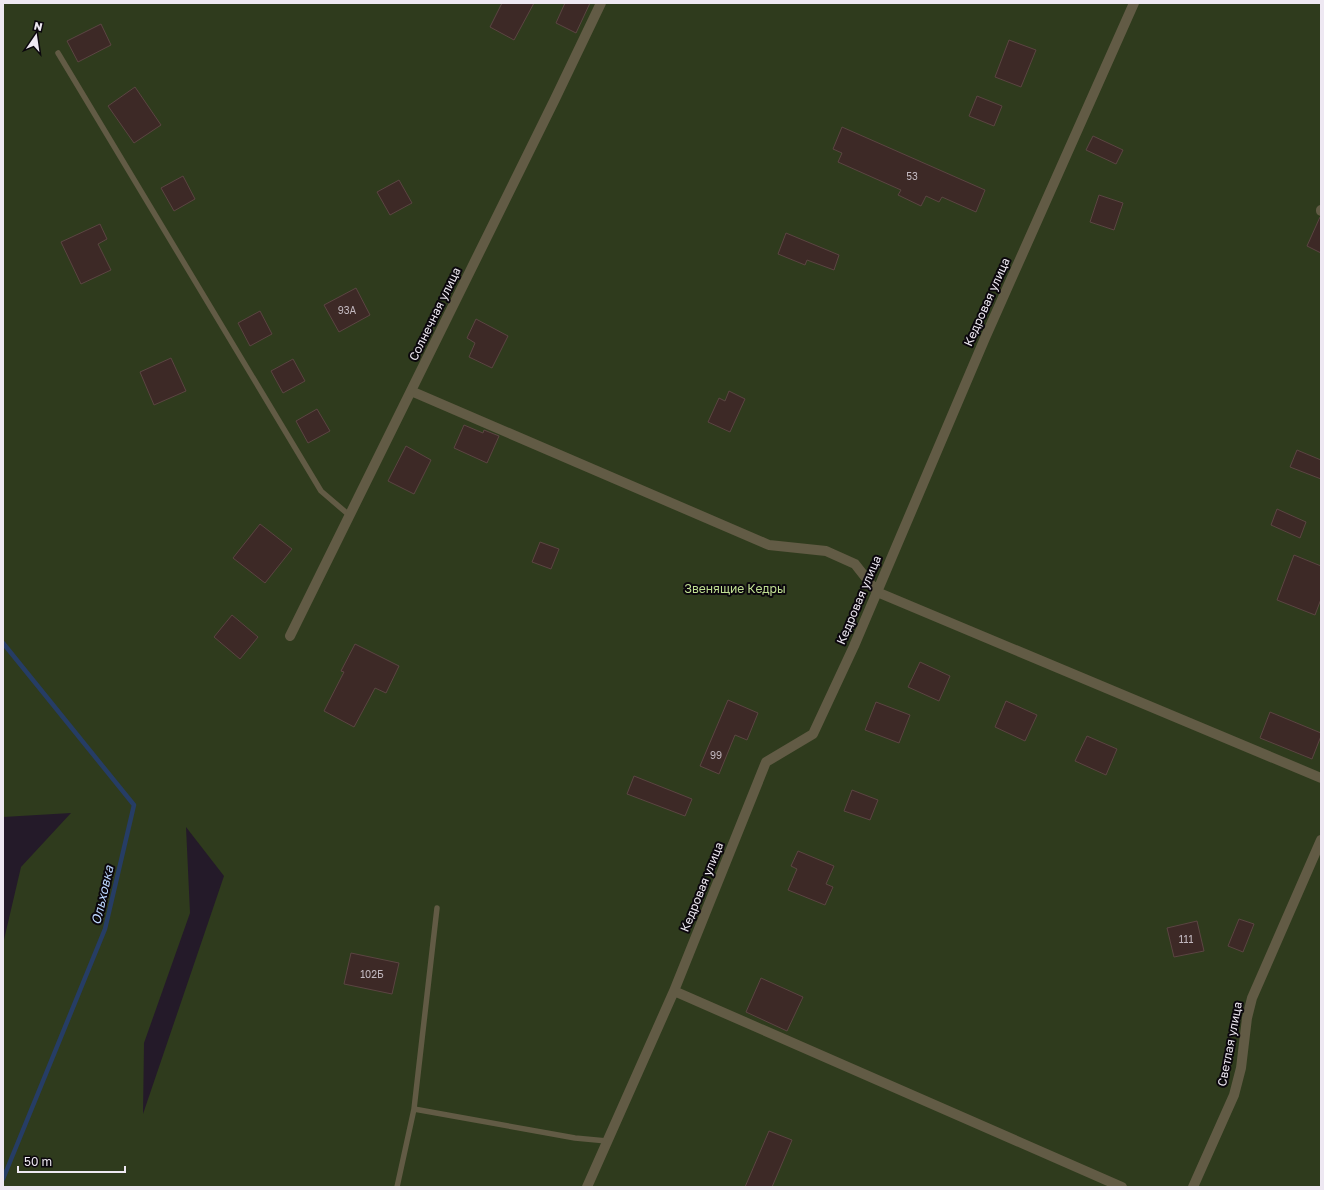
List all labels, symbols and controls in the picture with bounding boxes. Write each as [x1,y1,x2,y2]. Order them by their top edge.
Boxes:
north arrow [16,16,56,56]
text: N [33,18,44,33]
house number: 53 [906,170,918,182]
street label: Кедровая улица [960,255,1013,348]
street label: Солнечная улица [405,265,464,363]
house number: 93А [338,304,357,316]
street label: Кедровая улица [833,553,884,647]
park label: Звенящие Кедры [684,581,786,596]
house number: 99 [710,749,722,761]
street label: Кедровая улица [677,840,726,934]
water label: Ольховка [87,863,117,926]
house number: 111 [1179,933,1193,945]
house number: 102Б [360,968,384,980]
street label: Светлая улица [1214,1000,1245,1088]
scale bar [18,1148,125,1174]
text: 50 m [24,1154,52,1169]

